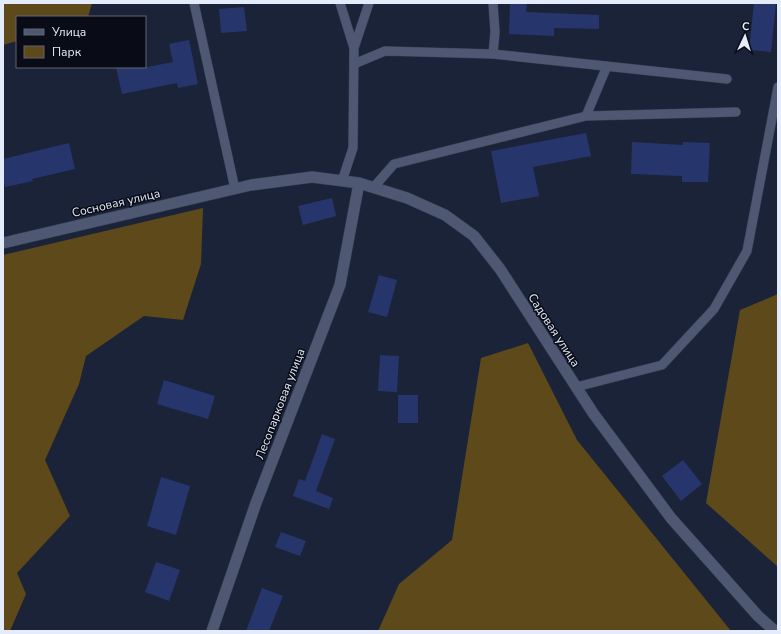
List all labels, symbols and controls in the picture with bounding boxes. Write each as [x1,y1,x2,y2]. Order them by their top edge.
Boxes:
legend [16,16,146,68]
north arrow [725,16,765,56]
text: С [741,19,750,34]
text: Улица [51,24,86,40]
text: Парк [52,44,82,60]
street label: Сосновая улица [70,185,162,221]
street label: Садовая улица [524,290,584,370]
street label: Лесопарковая улица [251,346,309,462]

